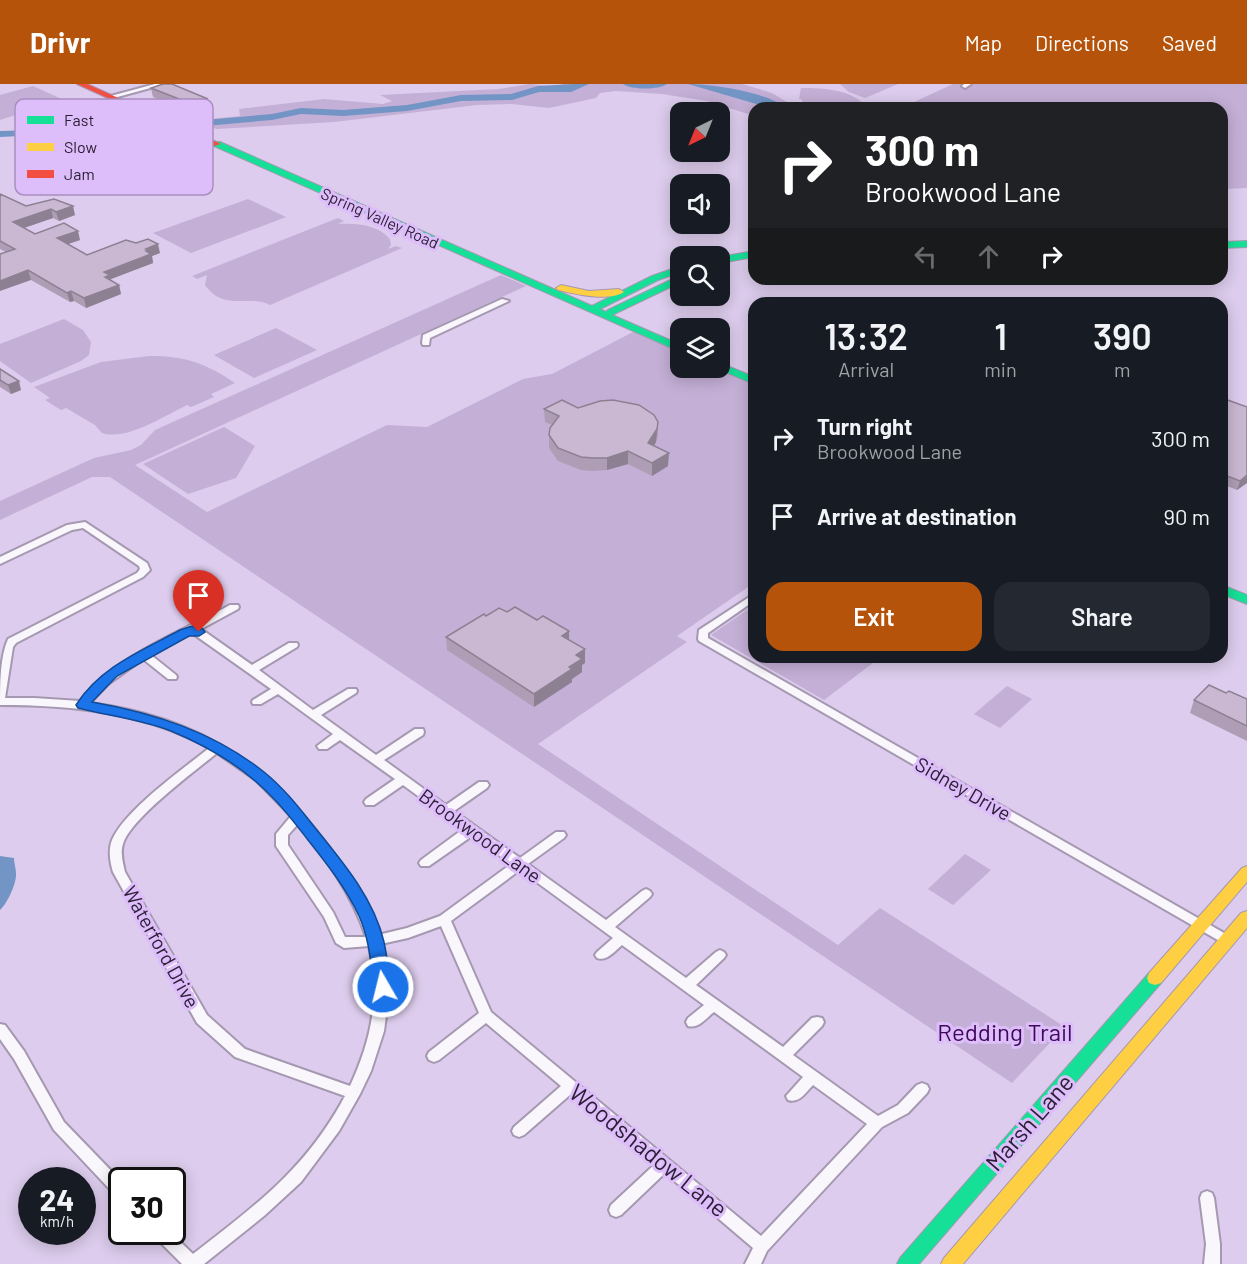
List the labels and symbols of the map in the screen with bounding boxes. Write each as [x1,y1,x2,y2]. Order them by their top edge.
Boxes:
legend [15,99,213,195]
north arrow [670,102,730,162]
text: Fast [64,110,94,129]
text: Slow [64,137,97,156]
text: Jam [64,164,95,183]
street label: Spring Valley Road [318,183,442,252]
pin [173,570,224,632]
street label: Sidney Drive [911,751,1016,825]
street label: Brookwood Lane [415,783,546,888]
street label: Waterford Drive [118,881,205,1012]
position arrow [351,955,415,1019]
park label: Redding Trail [937,1017,1073,1046]
street label: Marsh Lane [979,1068,1079,1176]
street label: Woodshadow Lane [564,1077,734,1223]
speed limit sign: 30 [108,1167,186,1245]

